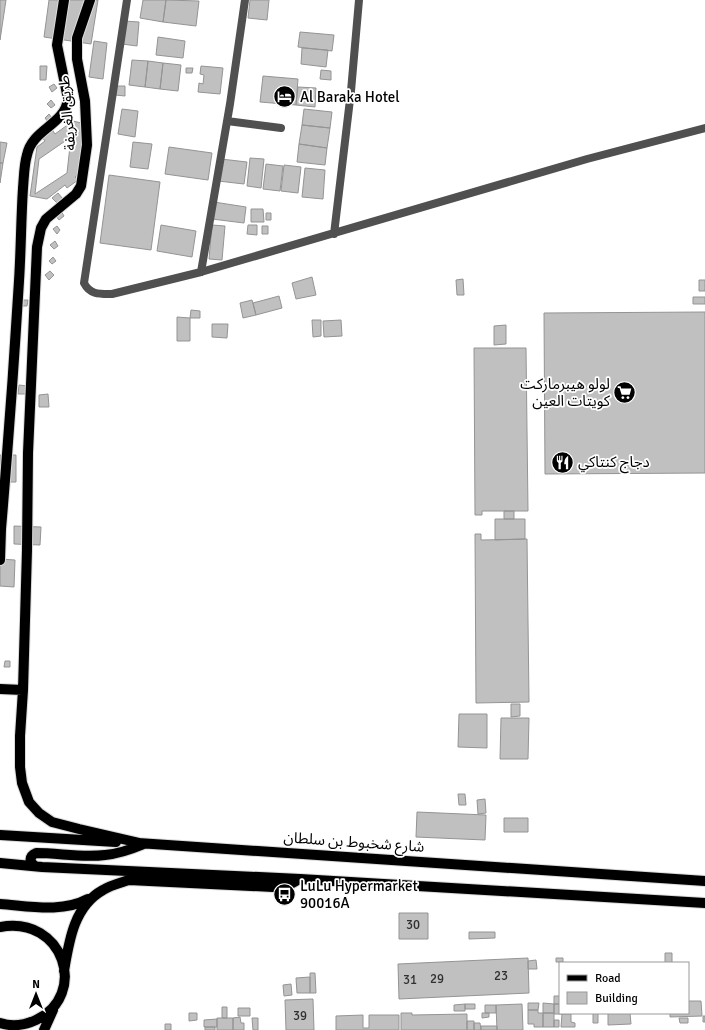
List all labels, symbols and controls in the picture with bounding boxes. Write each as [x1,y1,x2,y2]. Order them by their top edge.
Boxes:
street label: طريق الغريفة [55,75,80,151]
hotel icon: Al Baraka Hotel [272,84,298,110]
place label: Al Baraka Hotel [300,88,400,106]
place label: لولو هيبرماركت كويتات العين [520,375,611,410]
supermarket icon: لولو هيبرماركت كويتات العين [612,380,638,406]
restaurant icon: دجاج كنتاكي [549,449,575,475]
place label: دجاج كنتاكي [578,453,650,474]
street label: شارع شخبوط بن سلطان [283,828,425,859]
place label: LuLu Hypermarket 90016A [300,877,418,912]
bus stop icon: LuLu Hypermarket 90016A [272,882,298,908]
house number: 30 [406,917,420,933]
legend [559,962,689,1014]
house number: 23 [494,968,508,984]
house number: 29 [430,971,444,987]
text: Road [595,971,621,986]
house number: 31 [403,972,417,988]
north arrow [16,974,56,1014]
text: N [32,978,40,991]
text: Building [595,991,638,1006]
house number: 39 [293,1008,307,1024]

